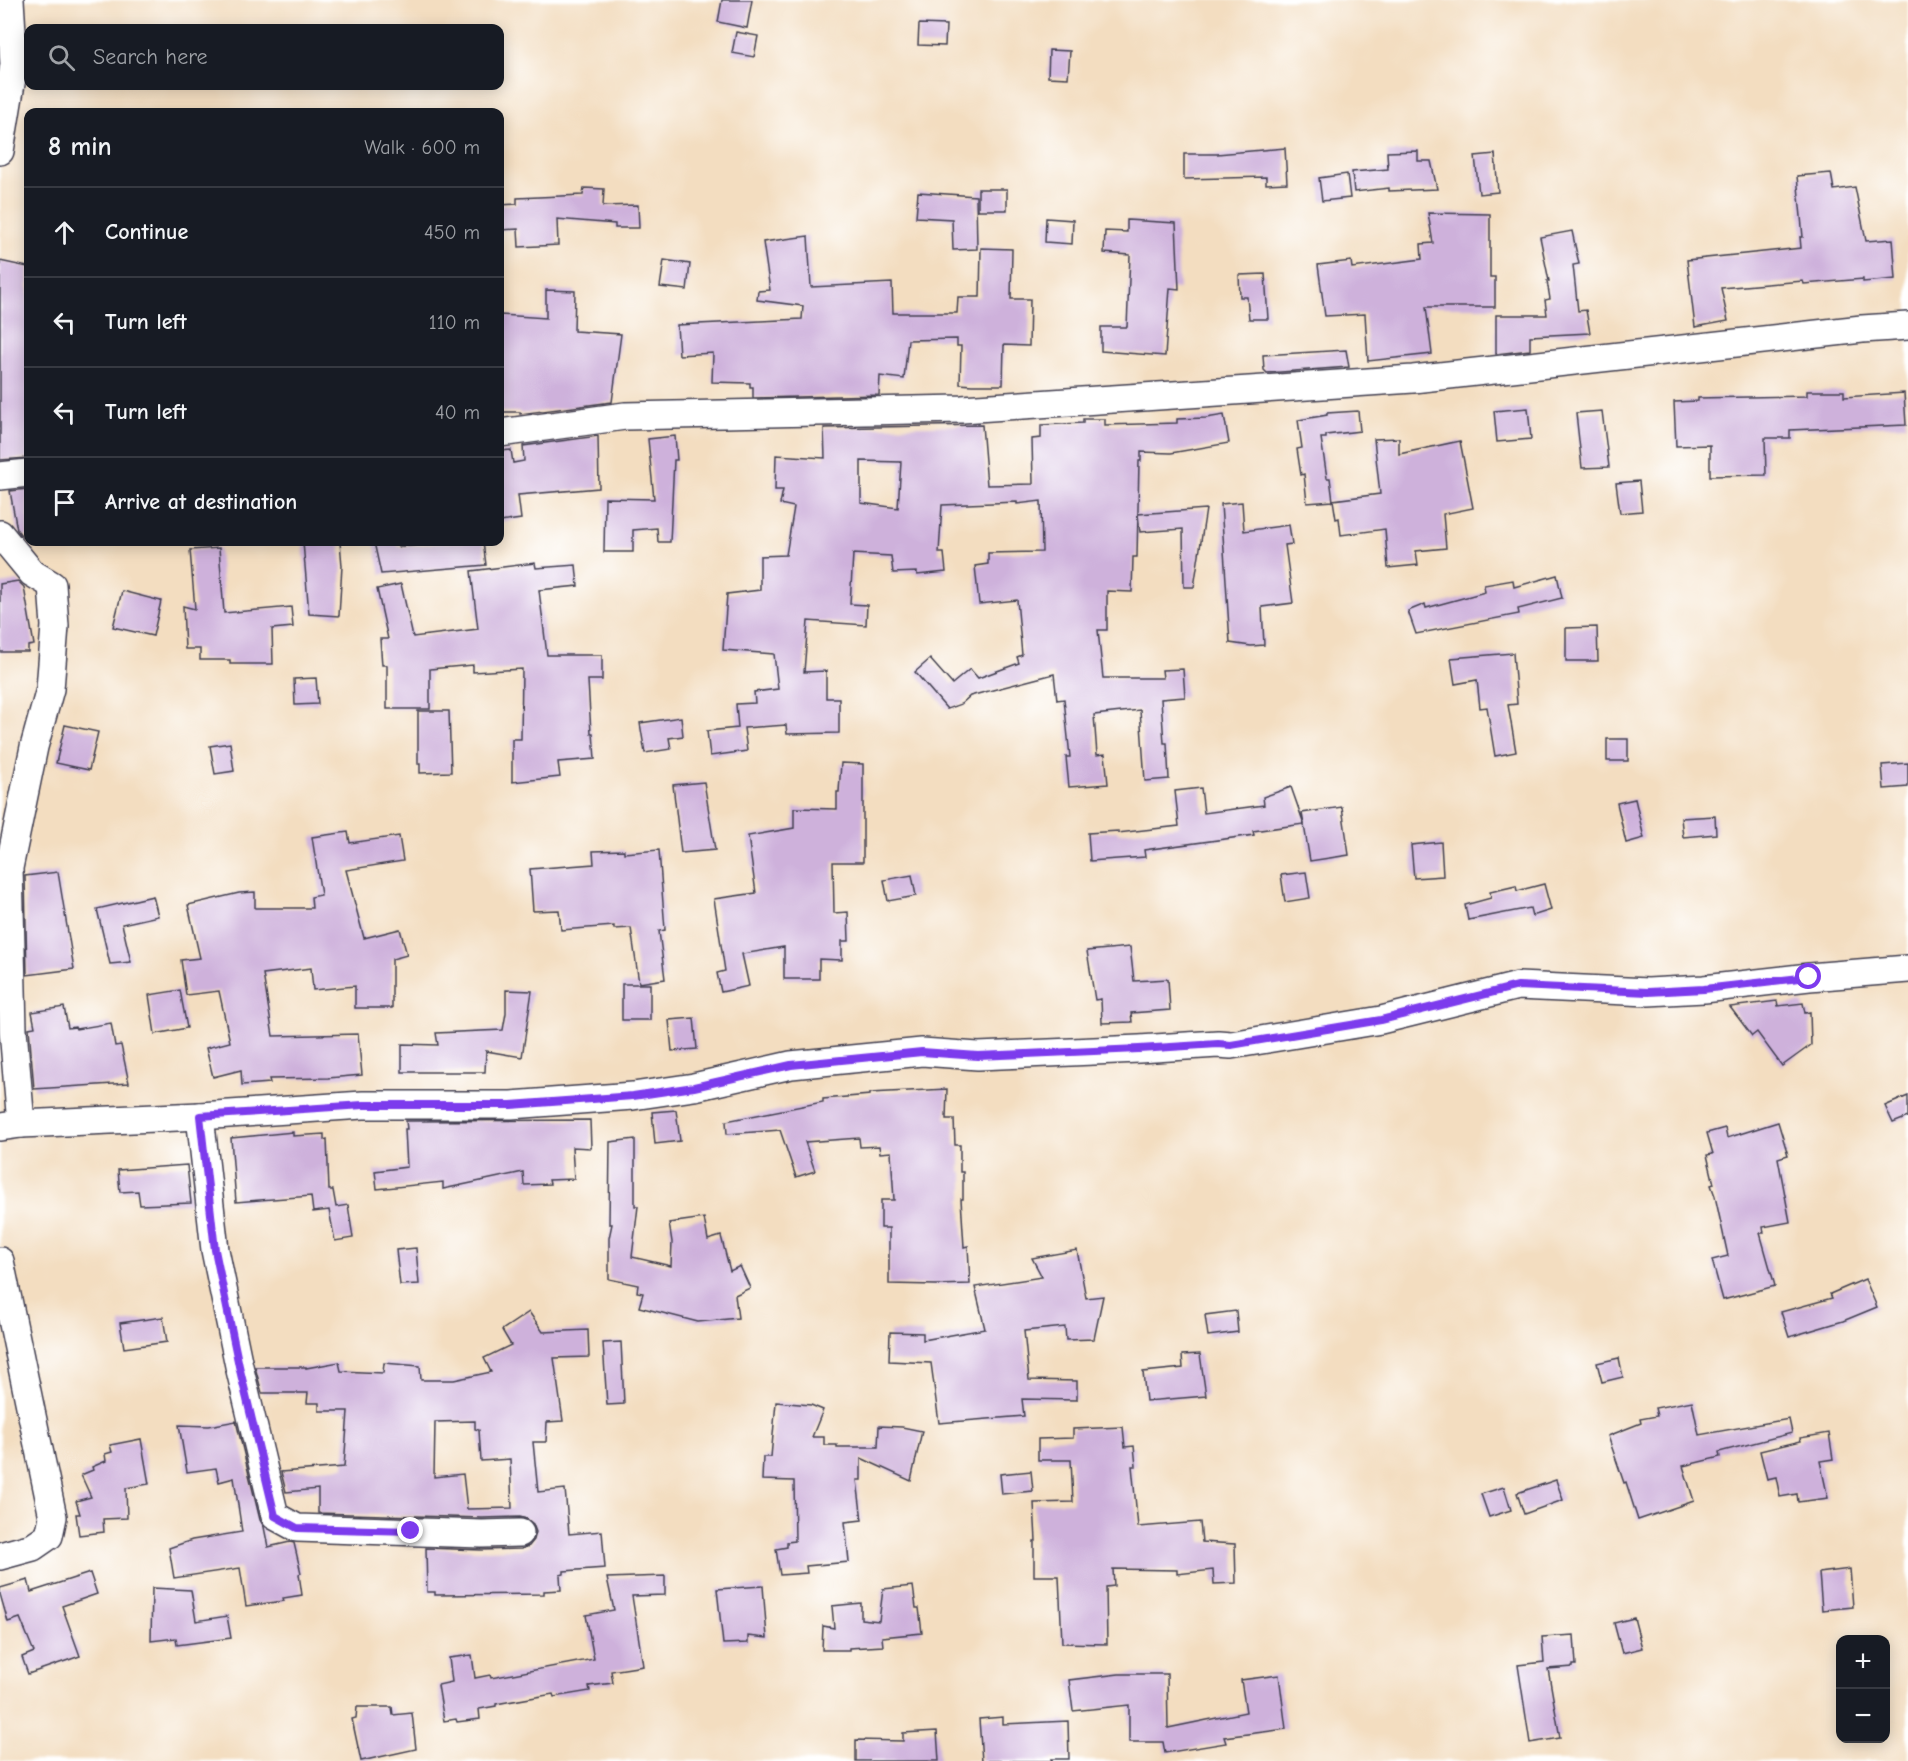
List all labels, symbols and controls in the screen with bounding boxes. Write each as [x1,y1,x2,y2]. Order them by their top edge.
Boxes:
search box [24,24,504,90]
icon: search [45,41,78,74]
text: Search here [93,44,208,70]
text: 8 min [48,132,112,162]
text: Walk · 600 m [364,136,480,159]
icon: ahead [48,216,81,249]
text: Continue [105,219,188,245]
text: 450 m [424,221,480,244]
icon: left [48,306,81,339]
text: Turn left [105,309,187,335]
text: 110 m [429,311,480,334]
icon: left [48,396,81,429]
text: Turn left [105,399,187,425]
text: 40 m [435,401,480,424]
icon: arrive [48,486,81,519]
text: Arrive at destination [105,489,297,515]
route start [1795,963,1821,989]
route end [397,1517,423,1543]
map controls [1836,1635,1890,1743]
button: + [1836,1635,1890,1689]
button: − [1836,1689,1890,1743]

